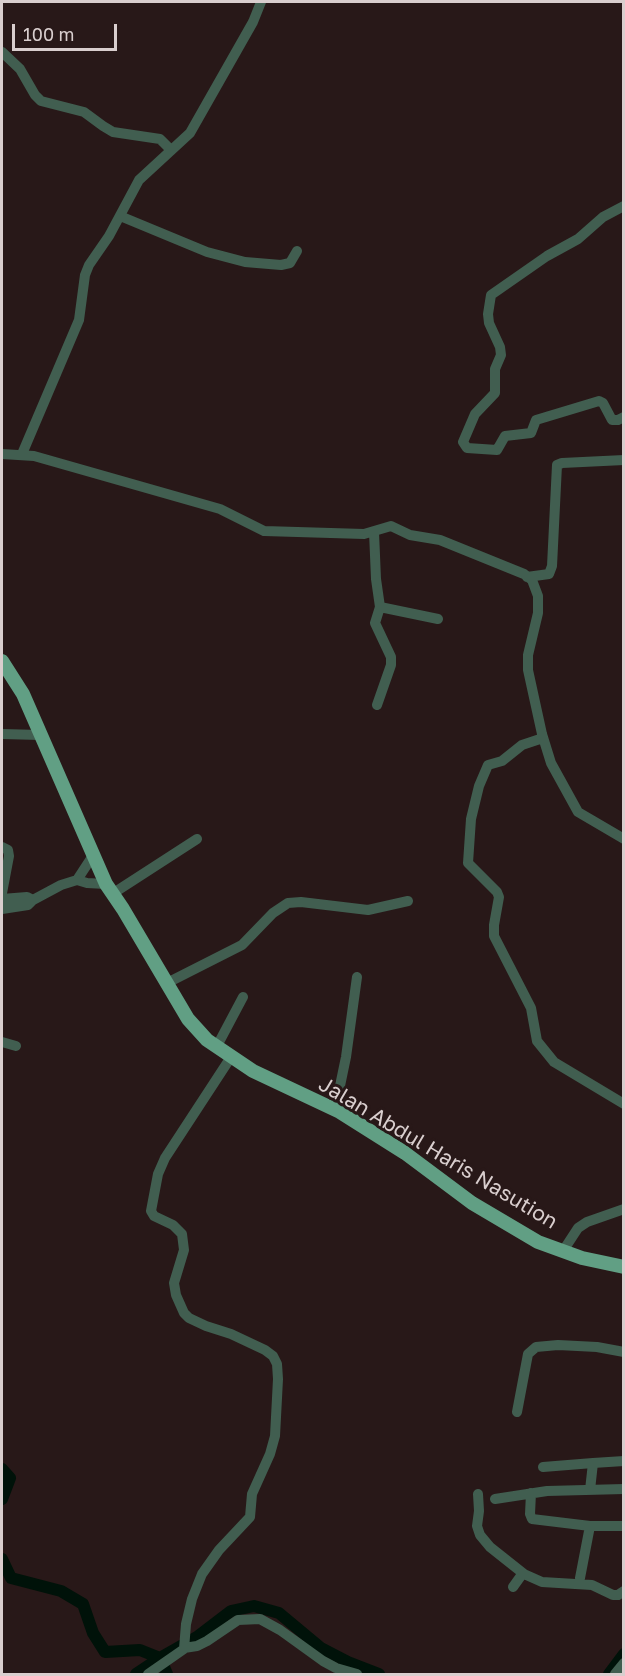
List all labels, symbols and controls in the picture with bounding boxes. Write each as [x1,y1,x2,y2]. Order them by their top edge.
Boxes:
scale bar [15,12,120,50]
text: 100 m [23,23,74,45]
street label: Jalan Abdul Haris Nasution [314,1072,562,1234]

